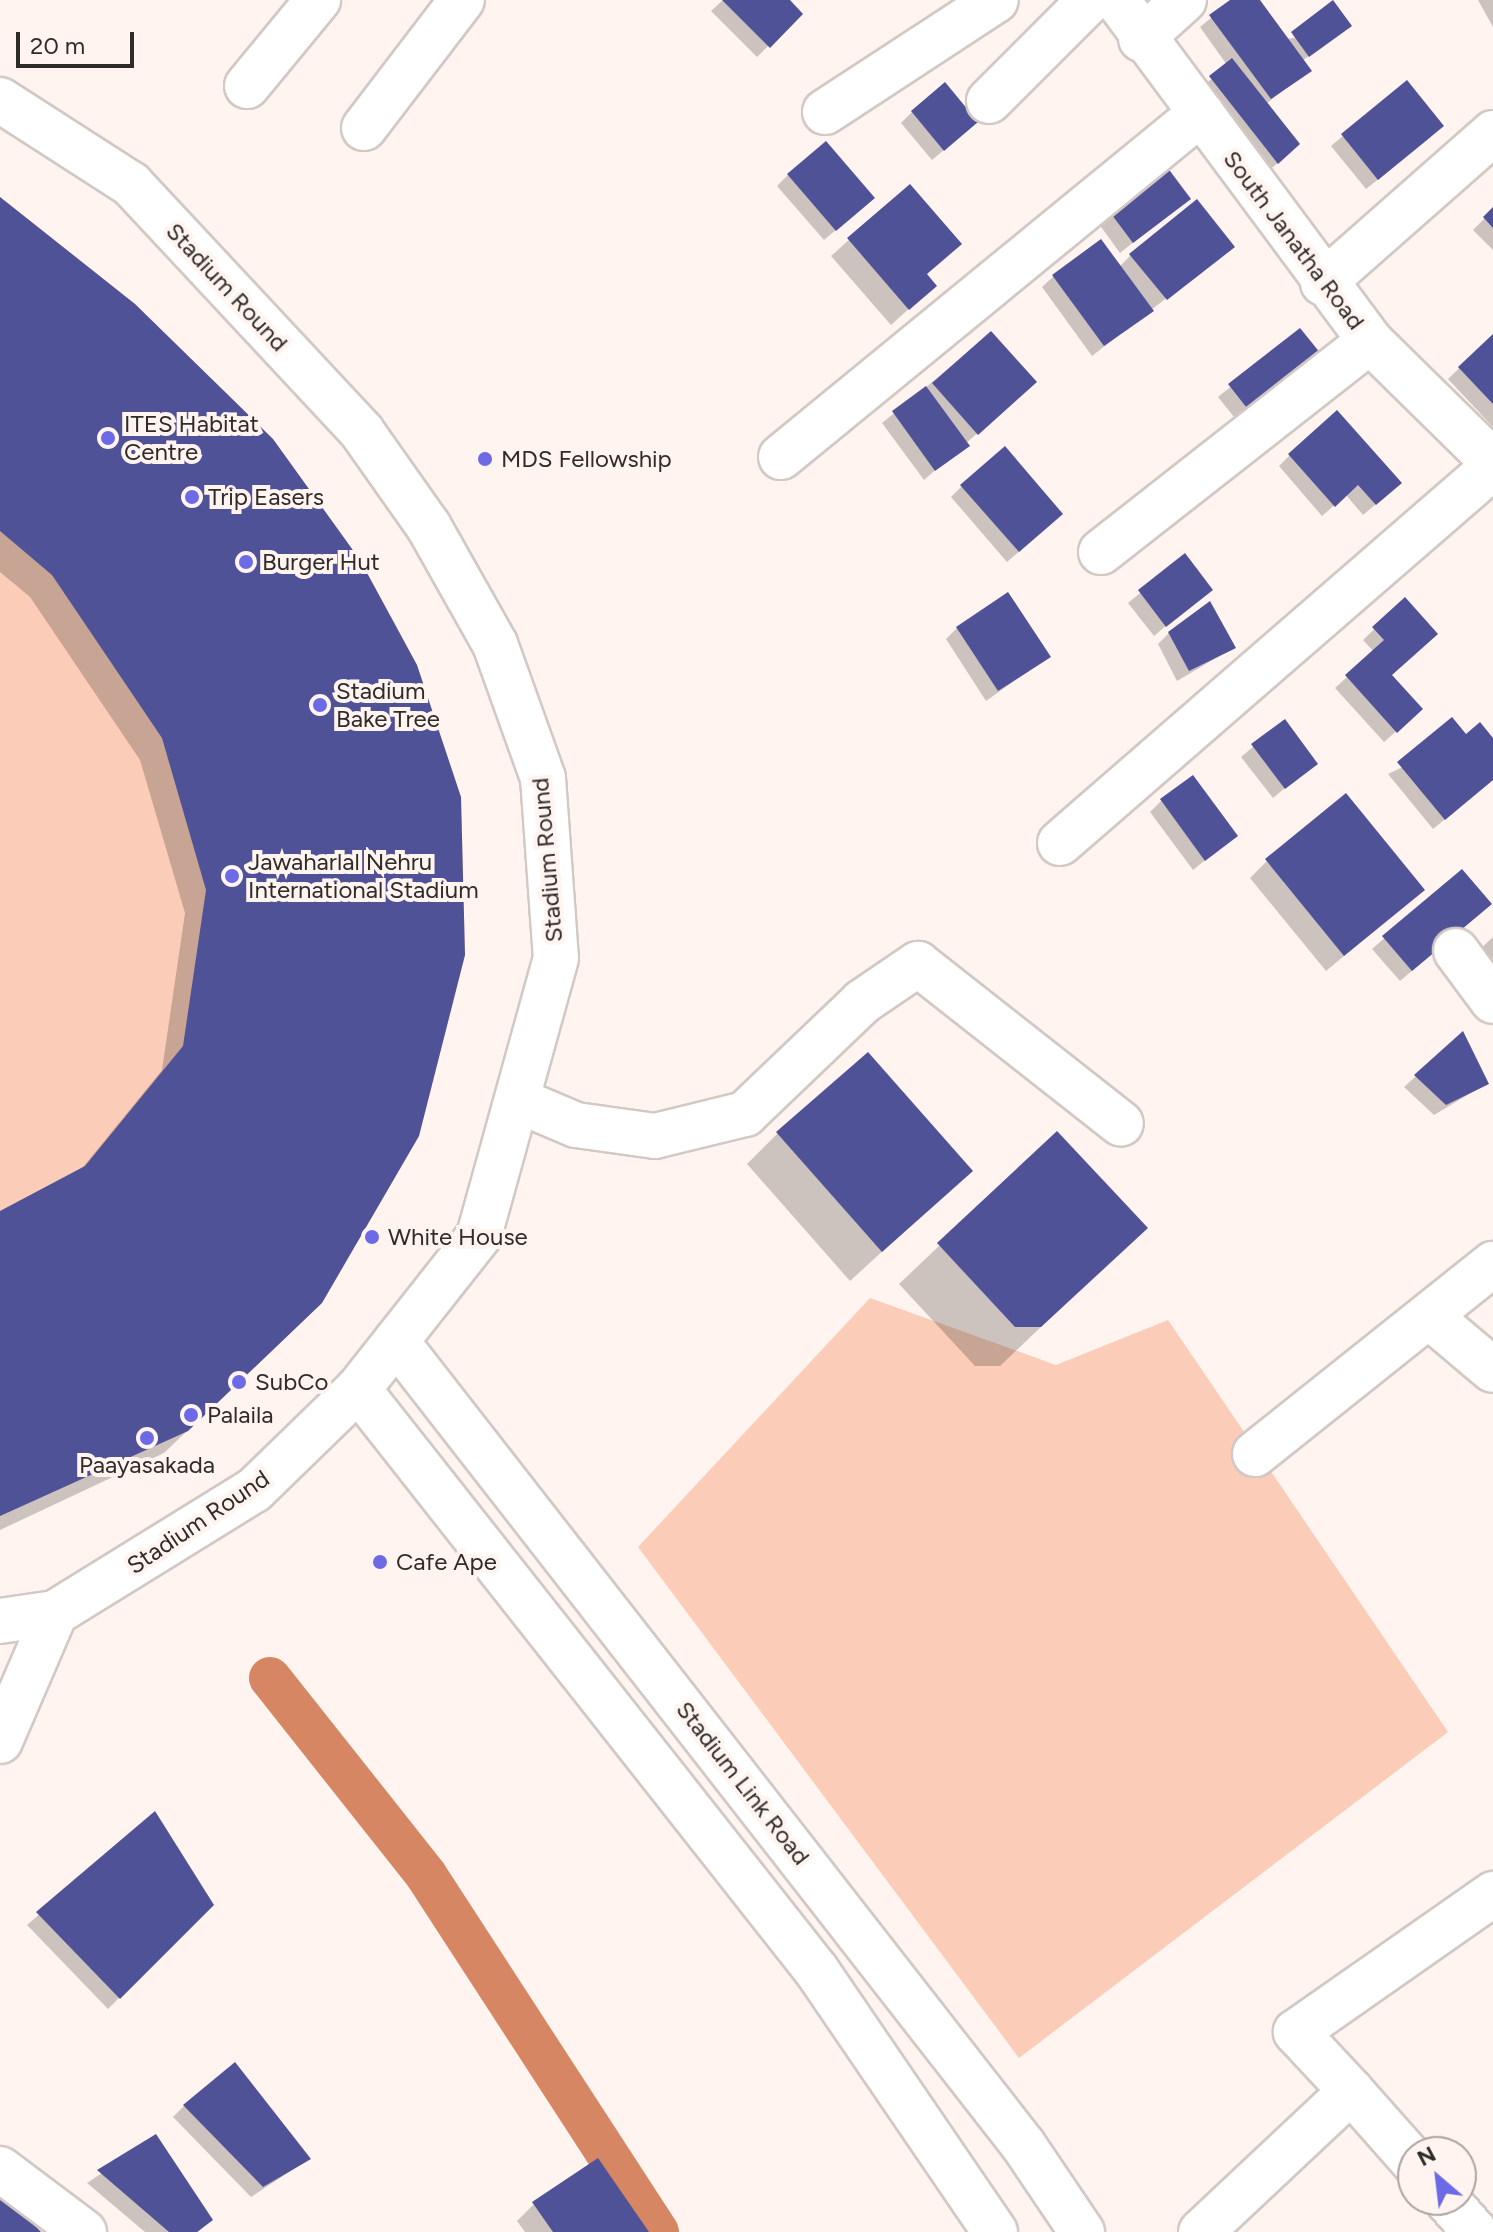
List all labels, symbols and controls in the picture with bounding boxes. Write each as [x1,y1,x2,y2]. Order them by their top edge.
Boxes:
scale bar [20,16,138,66]
text: 20 m [30,31,85,60]
street label: South Janatha Road [1217,145,1371,335]
street label: Stadium Round [160,217,294,357]
place label: ITES Habitat Centre [124,410,259,466]
marker: ITES Habitat Centre [99,429,117,447]
place label: MDS Fellowship [501,445,672,473]
marker: MDS Fellowship [476,450,494,468]
place label: Trip Easers [208,483,324,511]
marker: Trip Easers [183,488,201,506]
place label: Burger Hut [262,548,380,576]
marker: Burger Hut [237,553,255,571]
place label: Stadium Bake Tree [336,677,440,733]
marker: Stadium Bake Tree [311,696,329,714]
street label: Stadium Round [525,776,569,944]
place label: Jawaharlal Nehru International Stadium [248,848,479,904]
marker: Jawaharlal Nehru International Stadium [223,867,241,885]
place label: White House [388,1223,528,1251]
marker: White House [363,1228,381,1246]
place label: SubCo [255,1368,328,1396]
marker: SubCo [230,1373,248,1391]
place label: Palaila [207,1401,274,1429]
marker: Palaila [182,1406,200,1424]
marker: Paayasakada [138,1429,156,1447]
place label: Paayasakada [79,1451,215,1479]
street label: Stadium Round [121,1464,275,1580]
place label: Cafe Ape [396,1548,497,1576]
marker: Cafe Ape [371,1553,389,1571]
street label: Stadium Link Road [670,1695,816,1871]
north arrow [1397,2136,1477,2216]
text: N [1413,2140,1440,2172]

